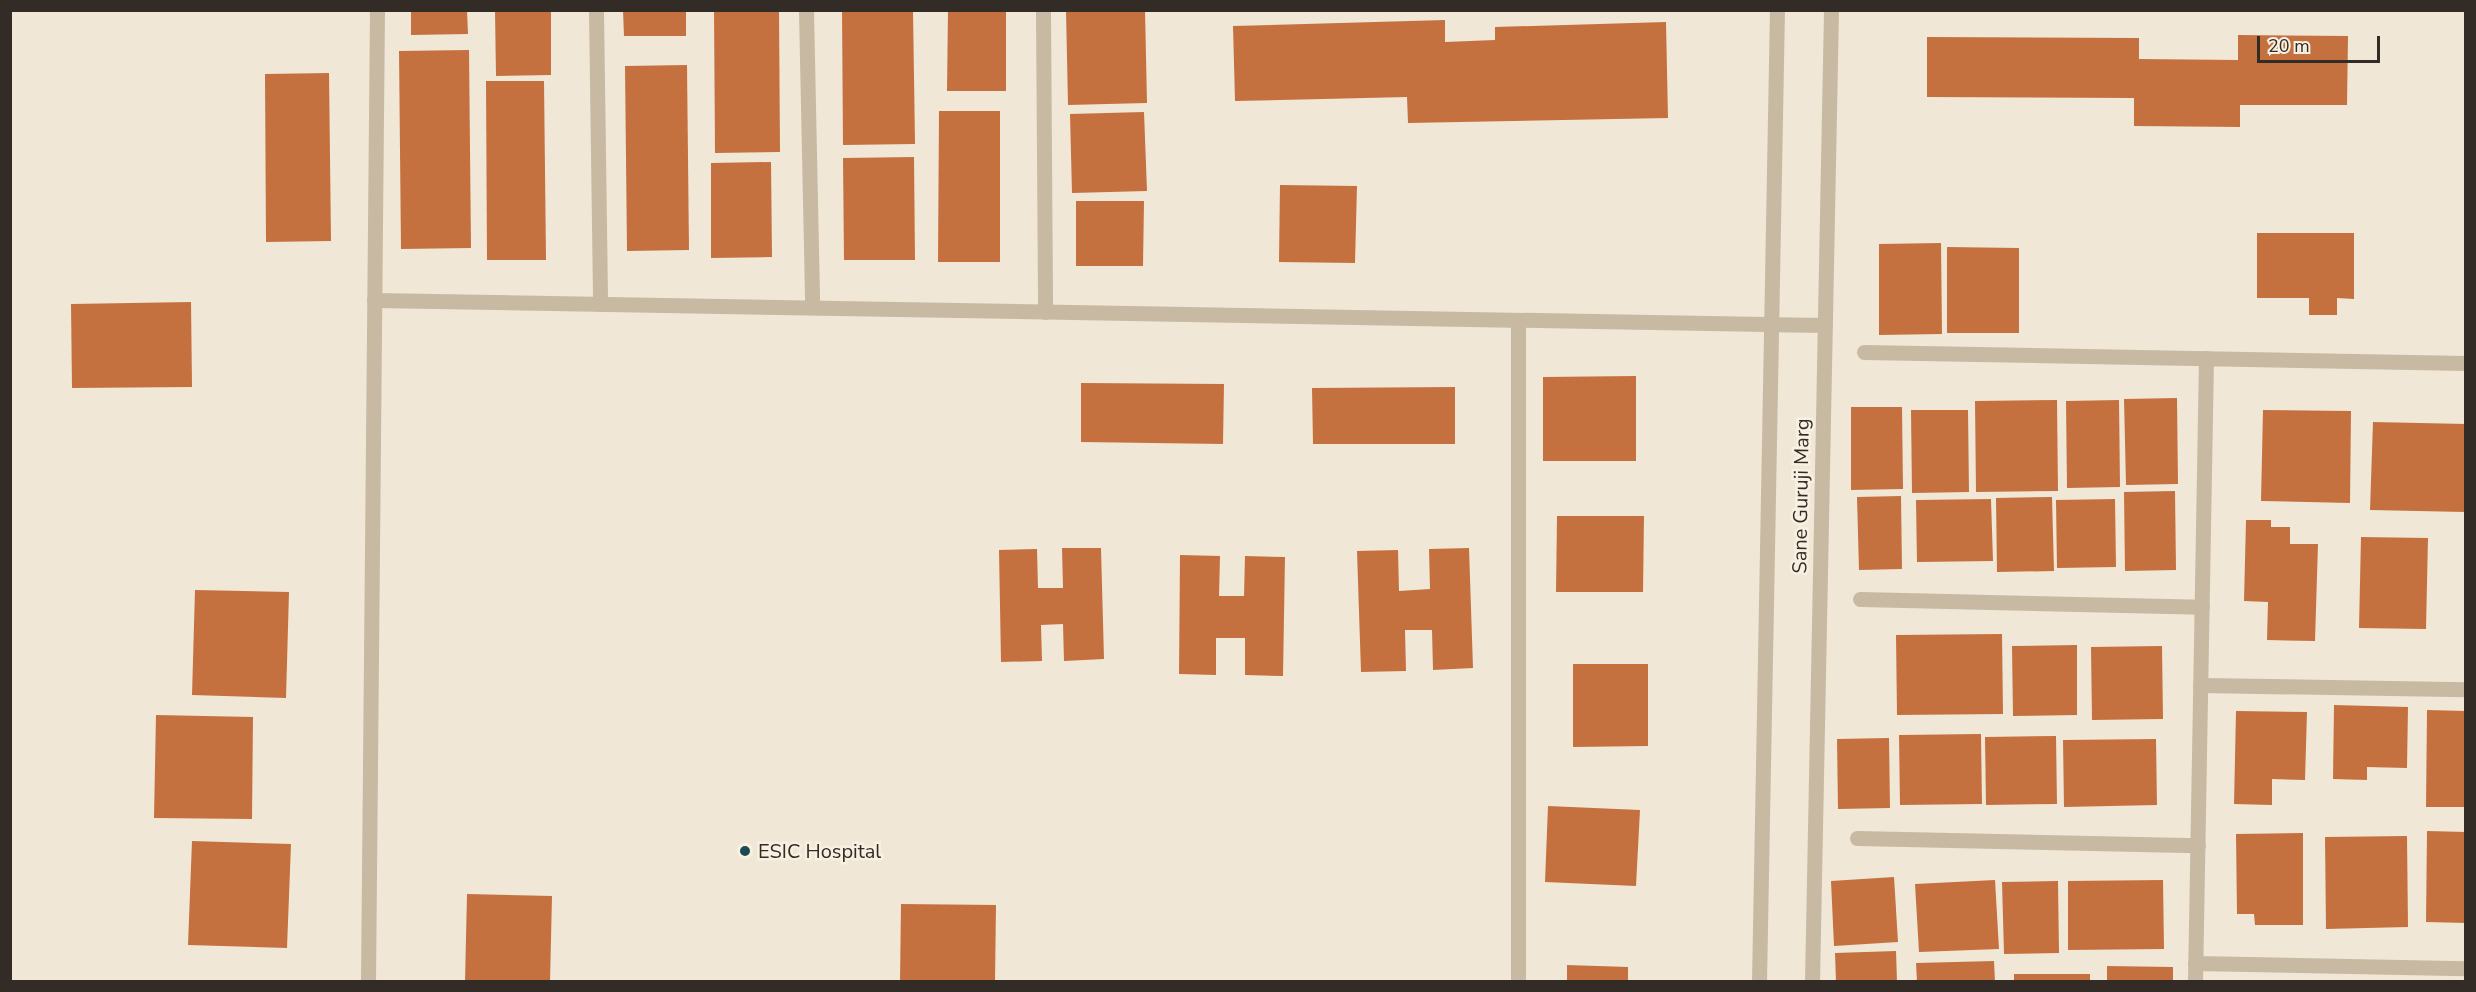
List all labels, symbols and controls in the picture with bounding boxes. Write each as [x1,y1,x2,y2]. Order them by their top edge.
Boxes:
scale bar [2260,24,2383,62]
text: 20 m [2268,34,2310,58]
street label: Sane Guruji Marg [1788,418,1814,574]
place label: ESIC Hospital [758,839,881,863]
marker: ESIC Hospital [736,842,754,860]

